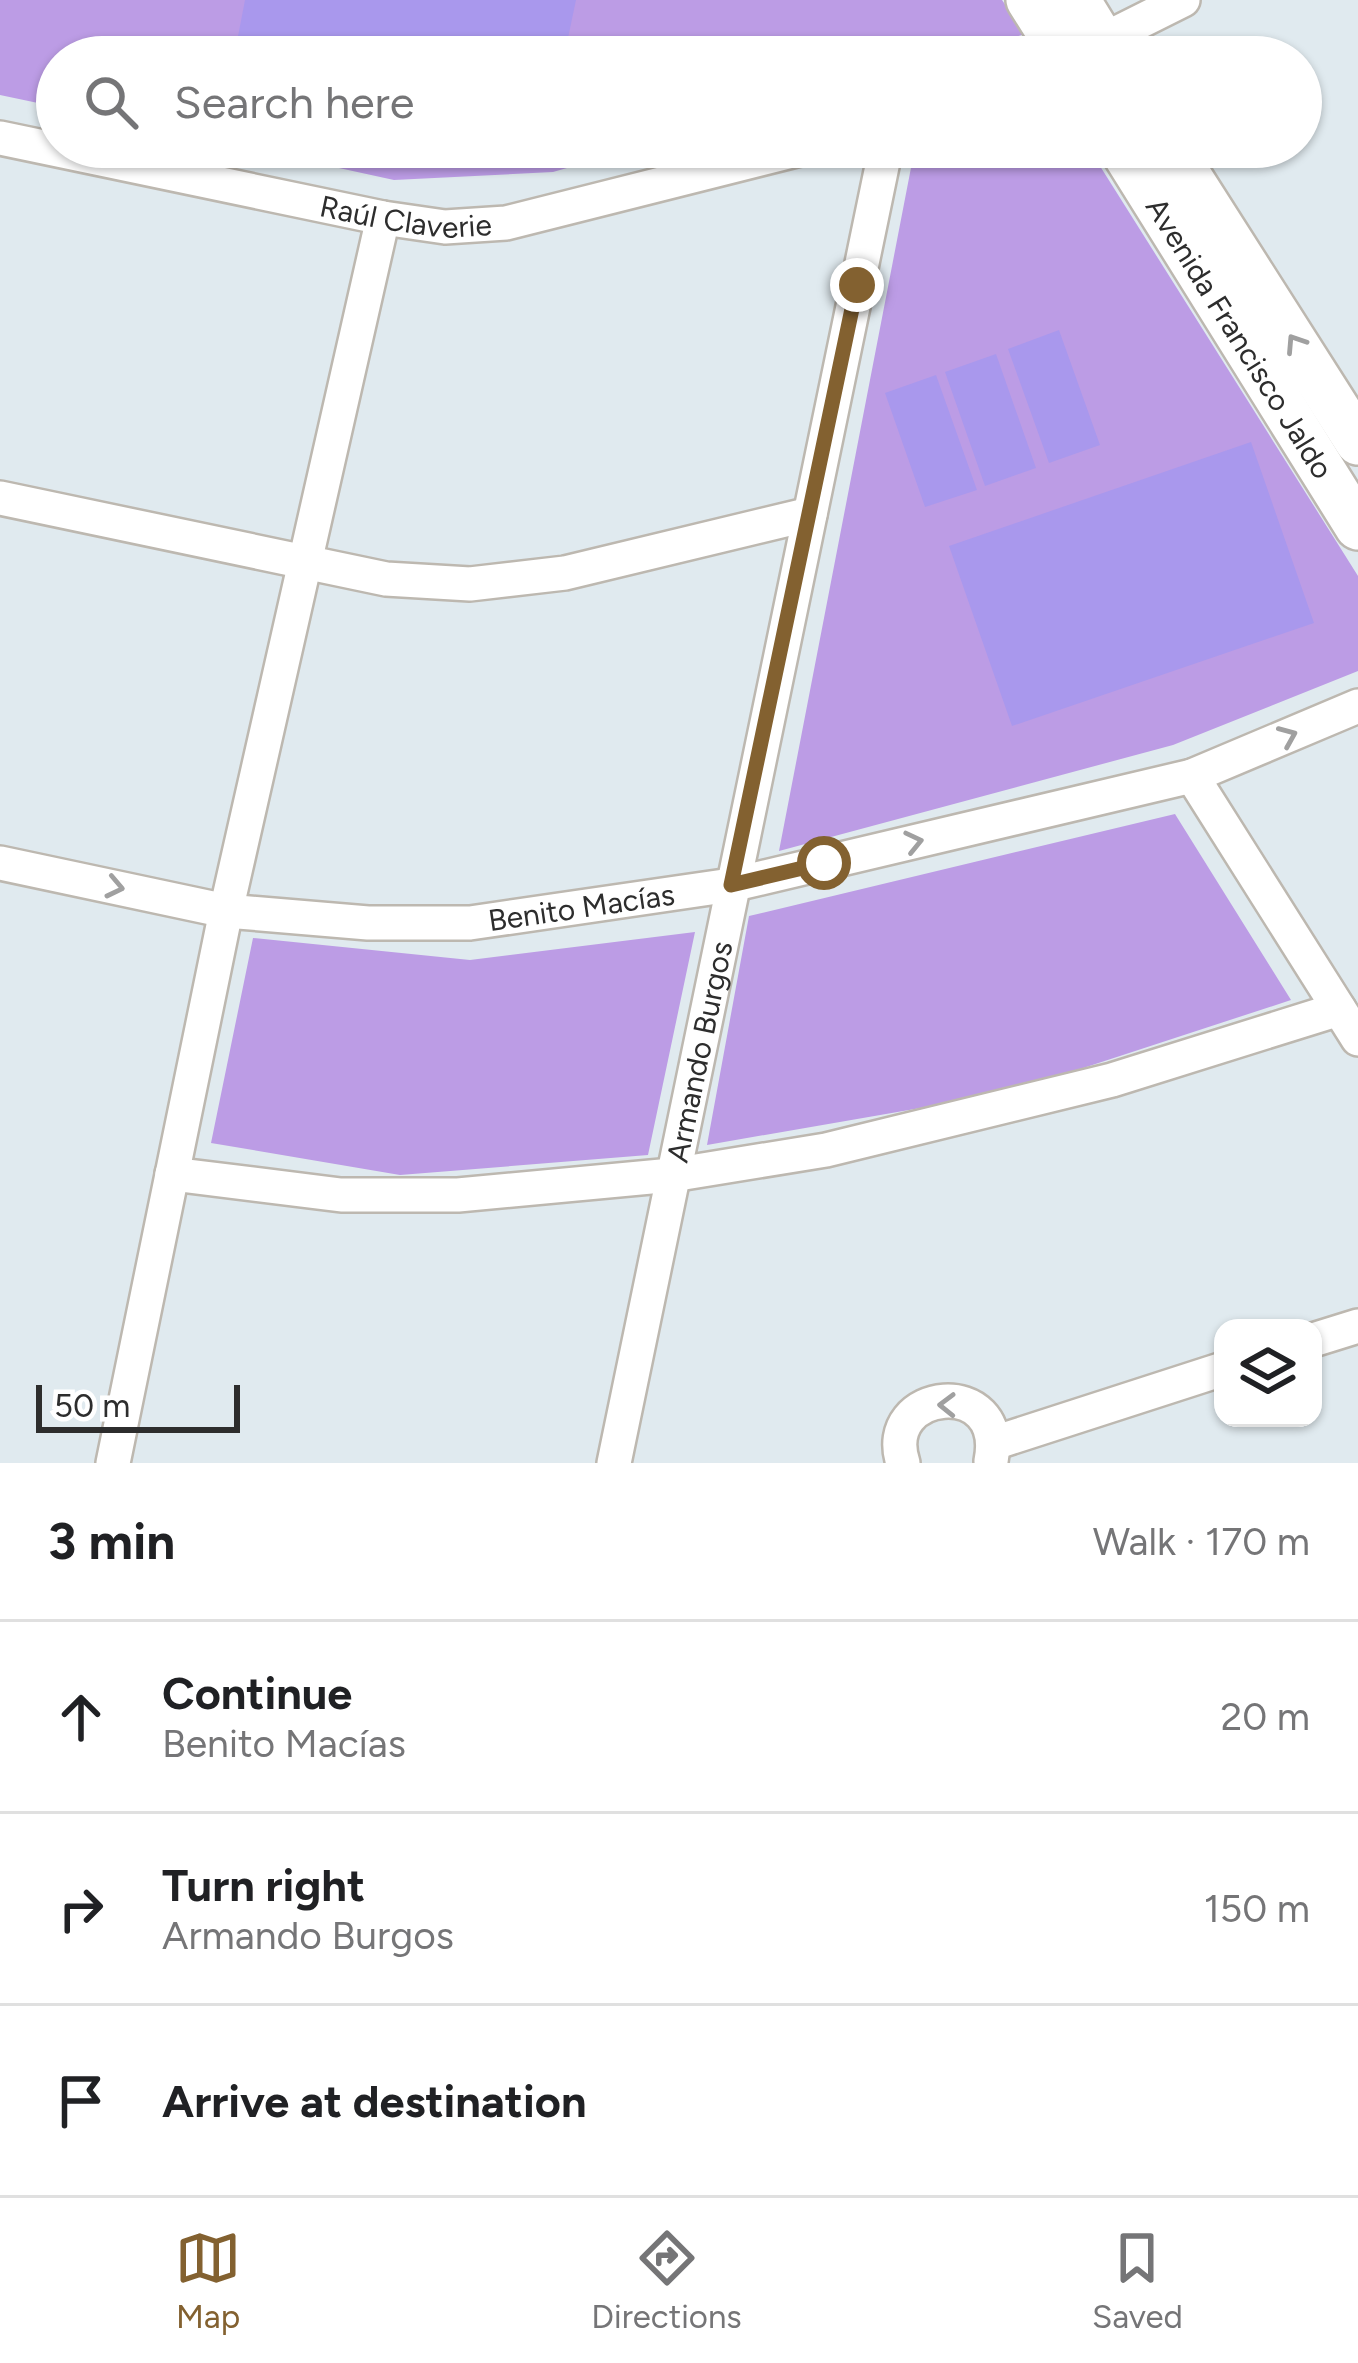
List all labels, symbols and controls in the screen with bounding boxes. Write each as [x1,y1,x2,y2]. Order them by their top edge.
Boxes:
search box [36,36,1322,168]
icon: search [78,69,144,135]
text: Search here [174,75,414,129]
street label: Raúl Claverie [317,187,493,246]
street label: Avenida Francisco Jaldo [1139,190,1342,485]
route end [830,258,884,312]
one-way arrow [1287,335,1309,357]
one-way arrow [1276,726,1297,750]
one-way arrow [903,831,923,856]
route start [797,836,851,890]
one-way arrow [104,874,124,899]
street label: Benito Macías [486,875,677,939]
street label: Armando Burgos [658,938,740,1165]
map controls [1214,1319,1322,1427]
button: layers [1214,1319,1322,1427]
scale bar [36,1379,240,1432]
text: 50 m [54,1386,130,1425]
one-way arrow [937,1392,955,1418]
text: 3 min [48,1511,175,1572]
text: Walk · 170 m [1093,1518,1310,1565]
text: Continue [162,1666,352,1720]
icon: ahead [48,1684,114,1750]
text: 20 m [1220,1693,1310,1740]
text: Benito Macías [162,1720,406,1767]
text: Turn right [162,1858,365,1912]
icon: right [48,1876,114,1942]
text: 150 m [1204,1885,1310,1932]
text: Armando Burgos [162,1912,454,1959]
icon: arrive [48,2068,114,2134]
text: Arrive at destination [162,2074,586,2128]
tab: Map [175,2225,241,2336]
tab: Directions [591,2225,742,2336]
tab: Saved [1092,2225,1183,2336]

